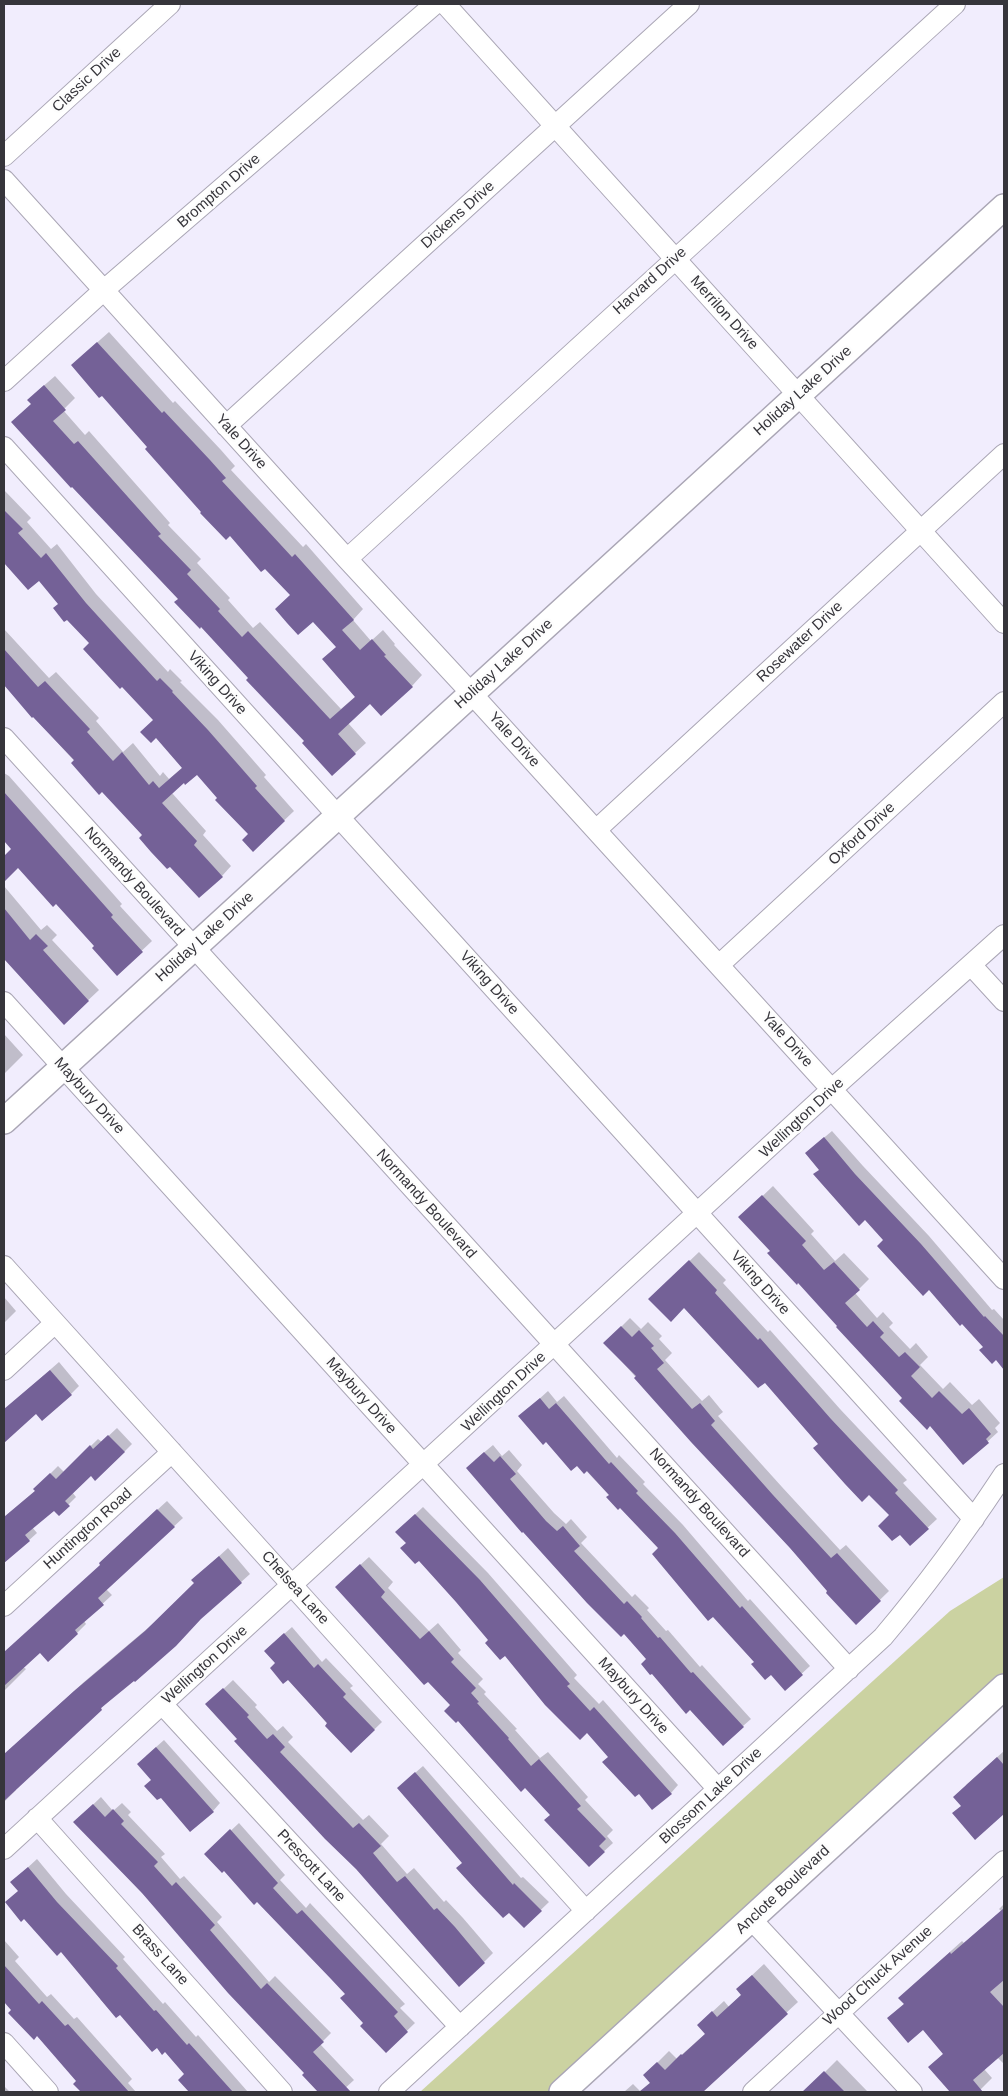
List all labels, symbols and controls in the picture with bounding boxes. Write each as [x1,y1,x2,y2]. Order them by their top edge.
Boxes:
street label: Classic Drive [49,44,125,116]
street label: Brompton Drive [174,150,264,232]
street label: Dickens Drive [418,177,498,253]
street label: Harvard Drive [610,243,690,319]
street label: Merrilon Drive [686,272,762,354]
street label: Holiday Lake Drive [750,342,856,440]
street label: Yale Drive [212,411,270,473]
street label: Rosewater Drive [753,598,847,686]
street label: Holiday Lake Drive [451,615,557,713]
street label: Viking Drive [184,647,250,719]
street label: Yale Drive [485,709,543,771]
street label: Oxford Drive [825,799,899,869]
street label: Normandy Boulevard [80,824,188,940]
street label: Holiday Lake Drive [152,888,258,986]
street label: Viking Drive [456,947,522,1019]
street label: Yale Drive [758,1009,816,1071]
street label: Maybury Drive [50,1054,128,1138]
street label: Wellington Drive [756,1074,848,1162]
street label: Normandy Boulevard [372,1146,480,1262]
street label: Viking Drive [727,1247,793,1319]
street label: Wellington Drive [458,1348,550,1436]
street label: Maybury Drive [322,1354,400,1438]
street label: Normandy Boulevard [645,1445,753,1561]
street label: Huntington Road [40,1485,136,1573]
street label: Chelsea Lane [257,1548,333,1628]
street label: Wellington Drive [159,1622,251,1708]
street label: Maybury Drive [594,1654,672,1738]
street label: Blossom Lake Drive [656,1744,766,1848]
street label: Prescott Lane [273,1826,349,1906]
street label: Anclote Boulevard [732,1842,834,1938]
street label: Brass Lane [128,1921,192,1989]
street label: Wood Chuck Avenue [820,1922,936,2030]

